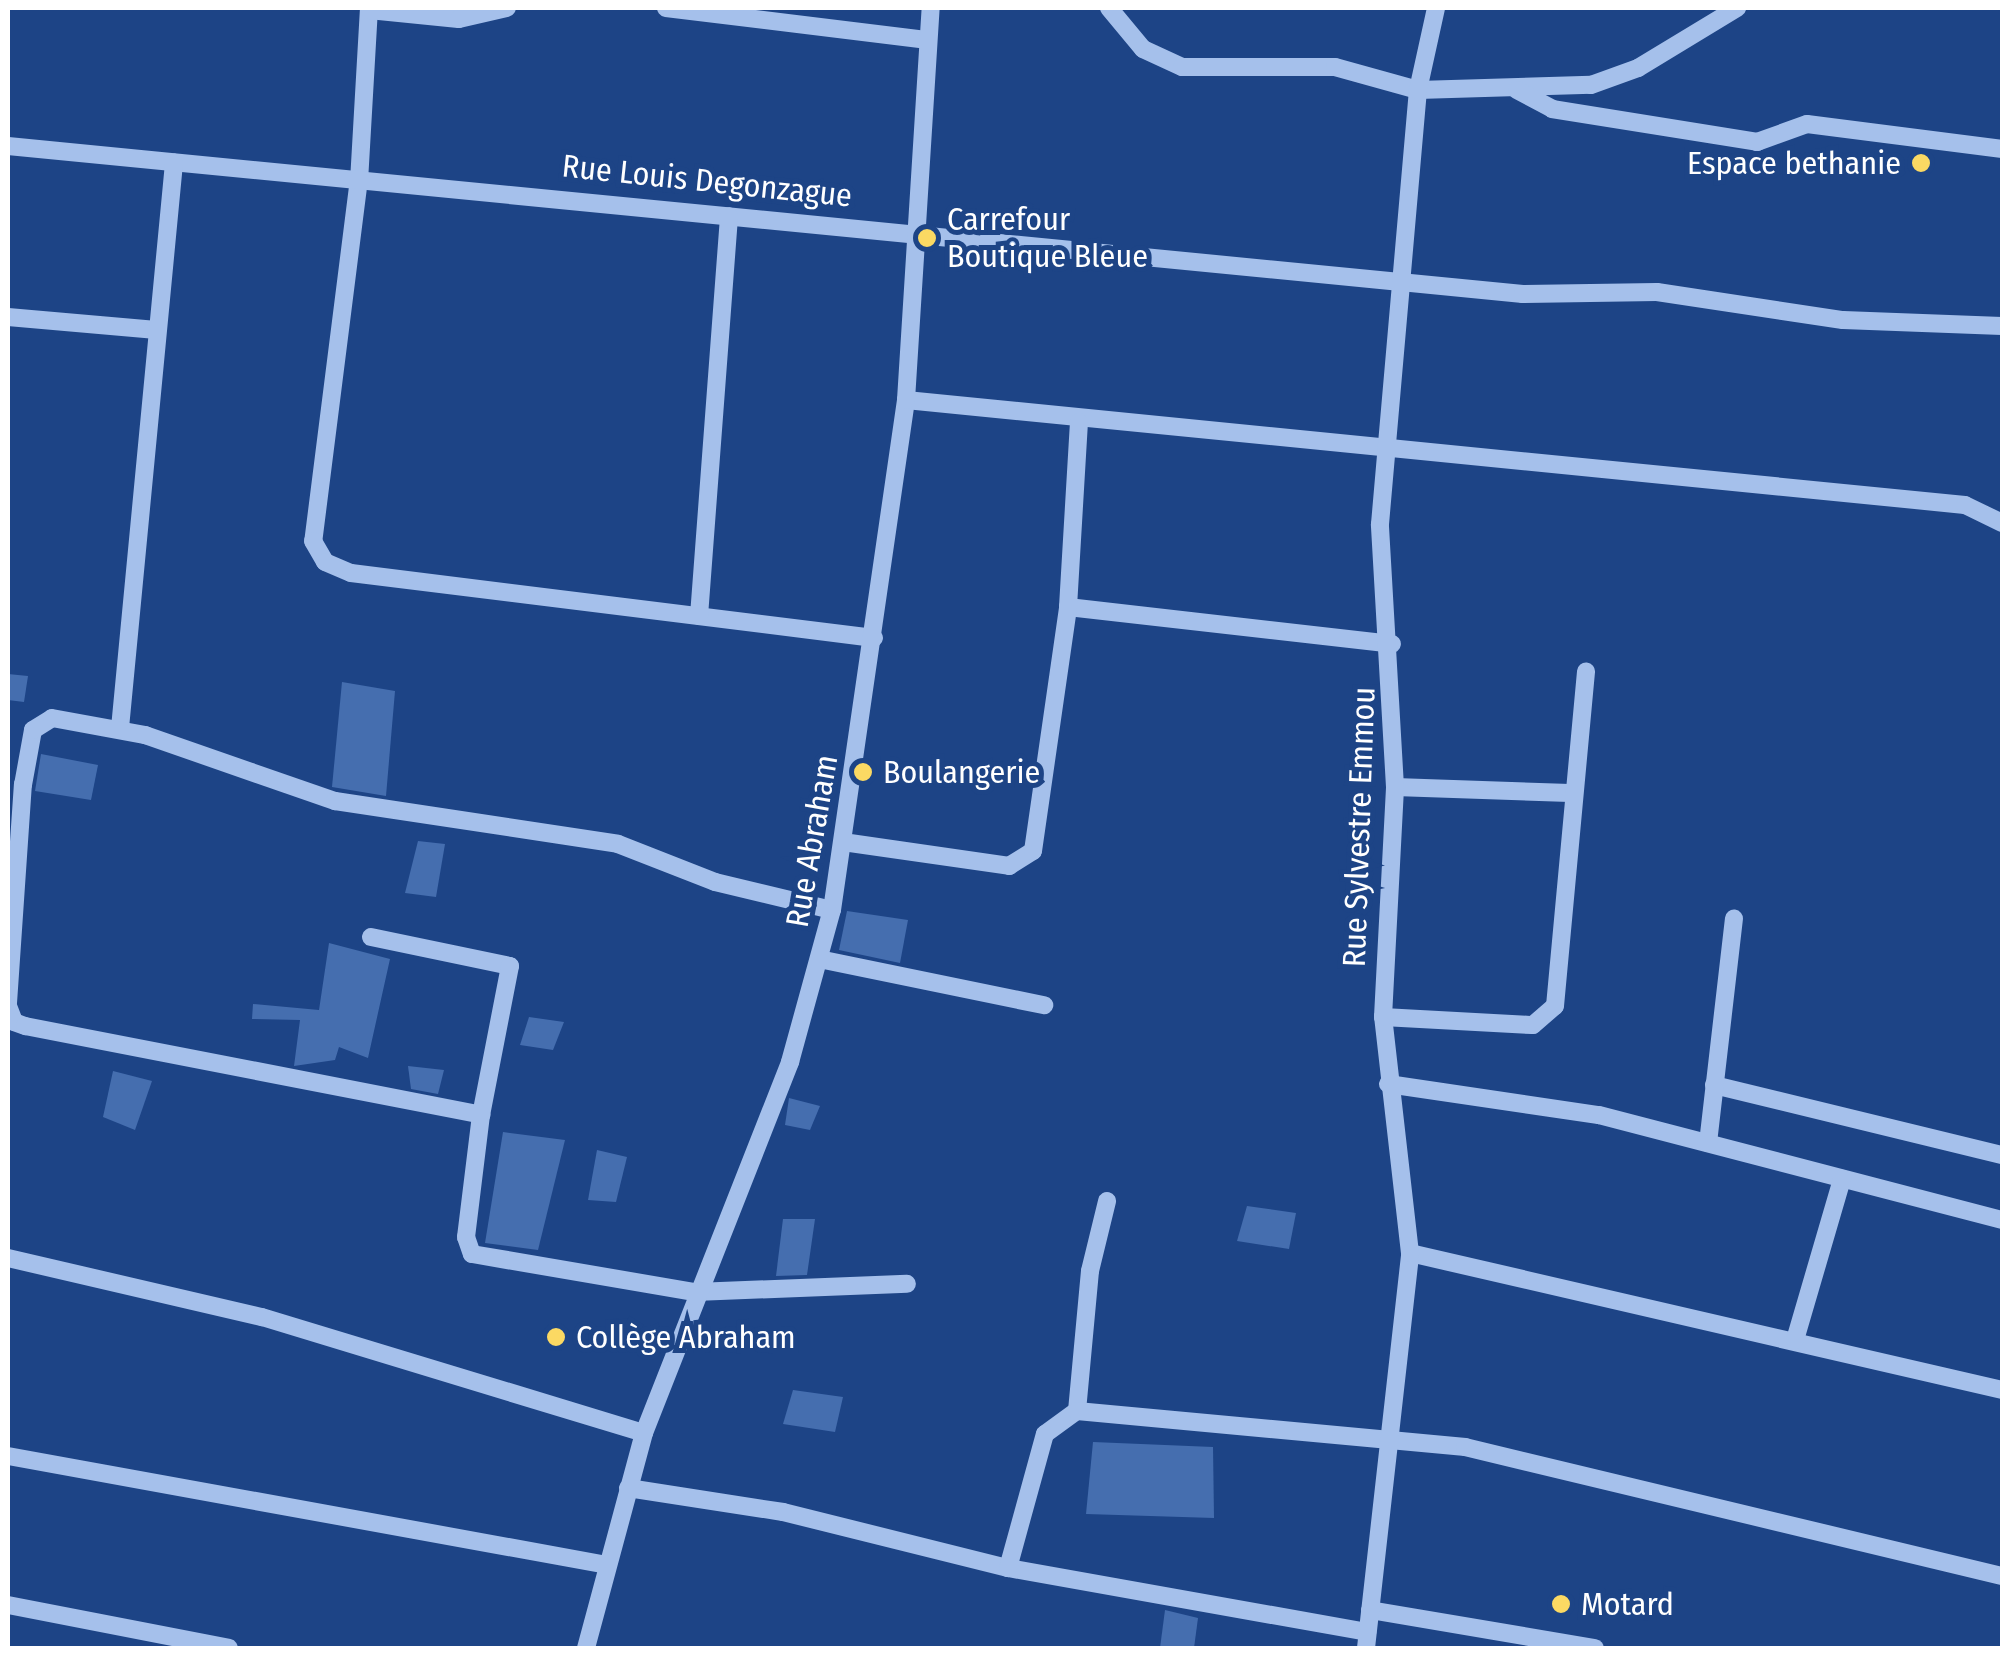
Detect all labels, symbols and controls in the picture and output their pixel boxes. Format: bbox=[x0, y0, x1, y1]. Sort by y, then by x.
place label: Espace bethanie bbox=[1687, 144, 1901, 182]
street label: Rue Louis Degonzague bbox=[560, 147, 854, 215]
marker: Espace bethanie bbox=[1910, 152, 1932, 174]
place label: Carrefour Boutique Bleue bbox=[947, 201, 1148, 276]
marker: Carrefour Boutique Bleue bbox=[916, 227, 938, 249]
street label: Rue Sylvestre Emmou bbox=[1335, 686, 1383, 968]
street label: Rue Abraham bbox=[778, 752, 846, 930]
place label: Boulangerie bbox=[883, 753, 1040, 791]
marker: Boulangerie bbox=[852, 761, 874, 783]
place label: Collège Abraham bbox=[576, 1318, 796, 1356]
marker: Collège Abraham bbox=[545, 1326, 567, 1348]
place label: Motard bbox=[1581, 1585, 1674, 1623]
marker: Motard bbox=[1550, 1593, 1572, 1615]

